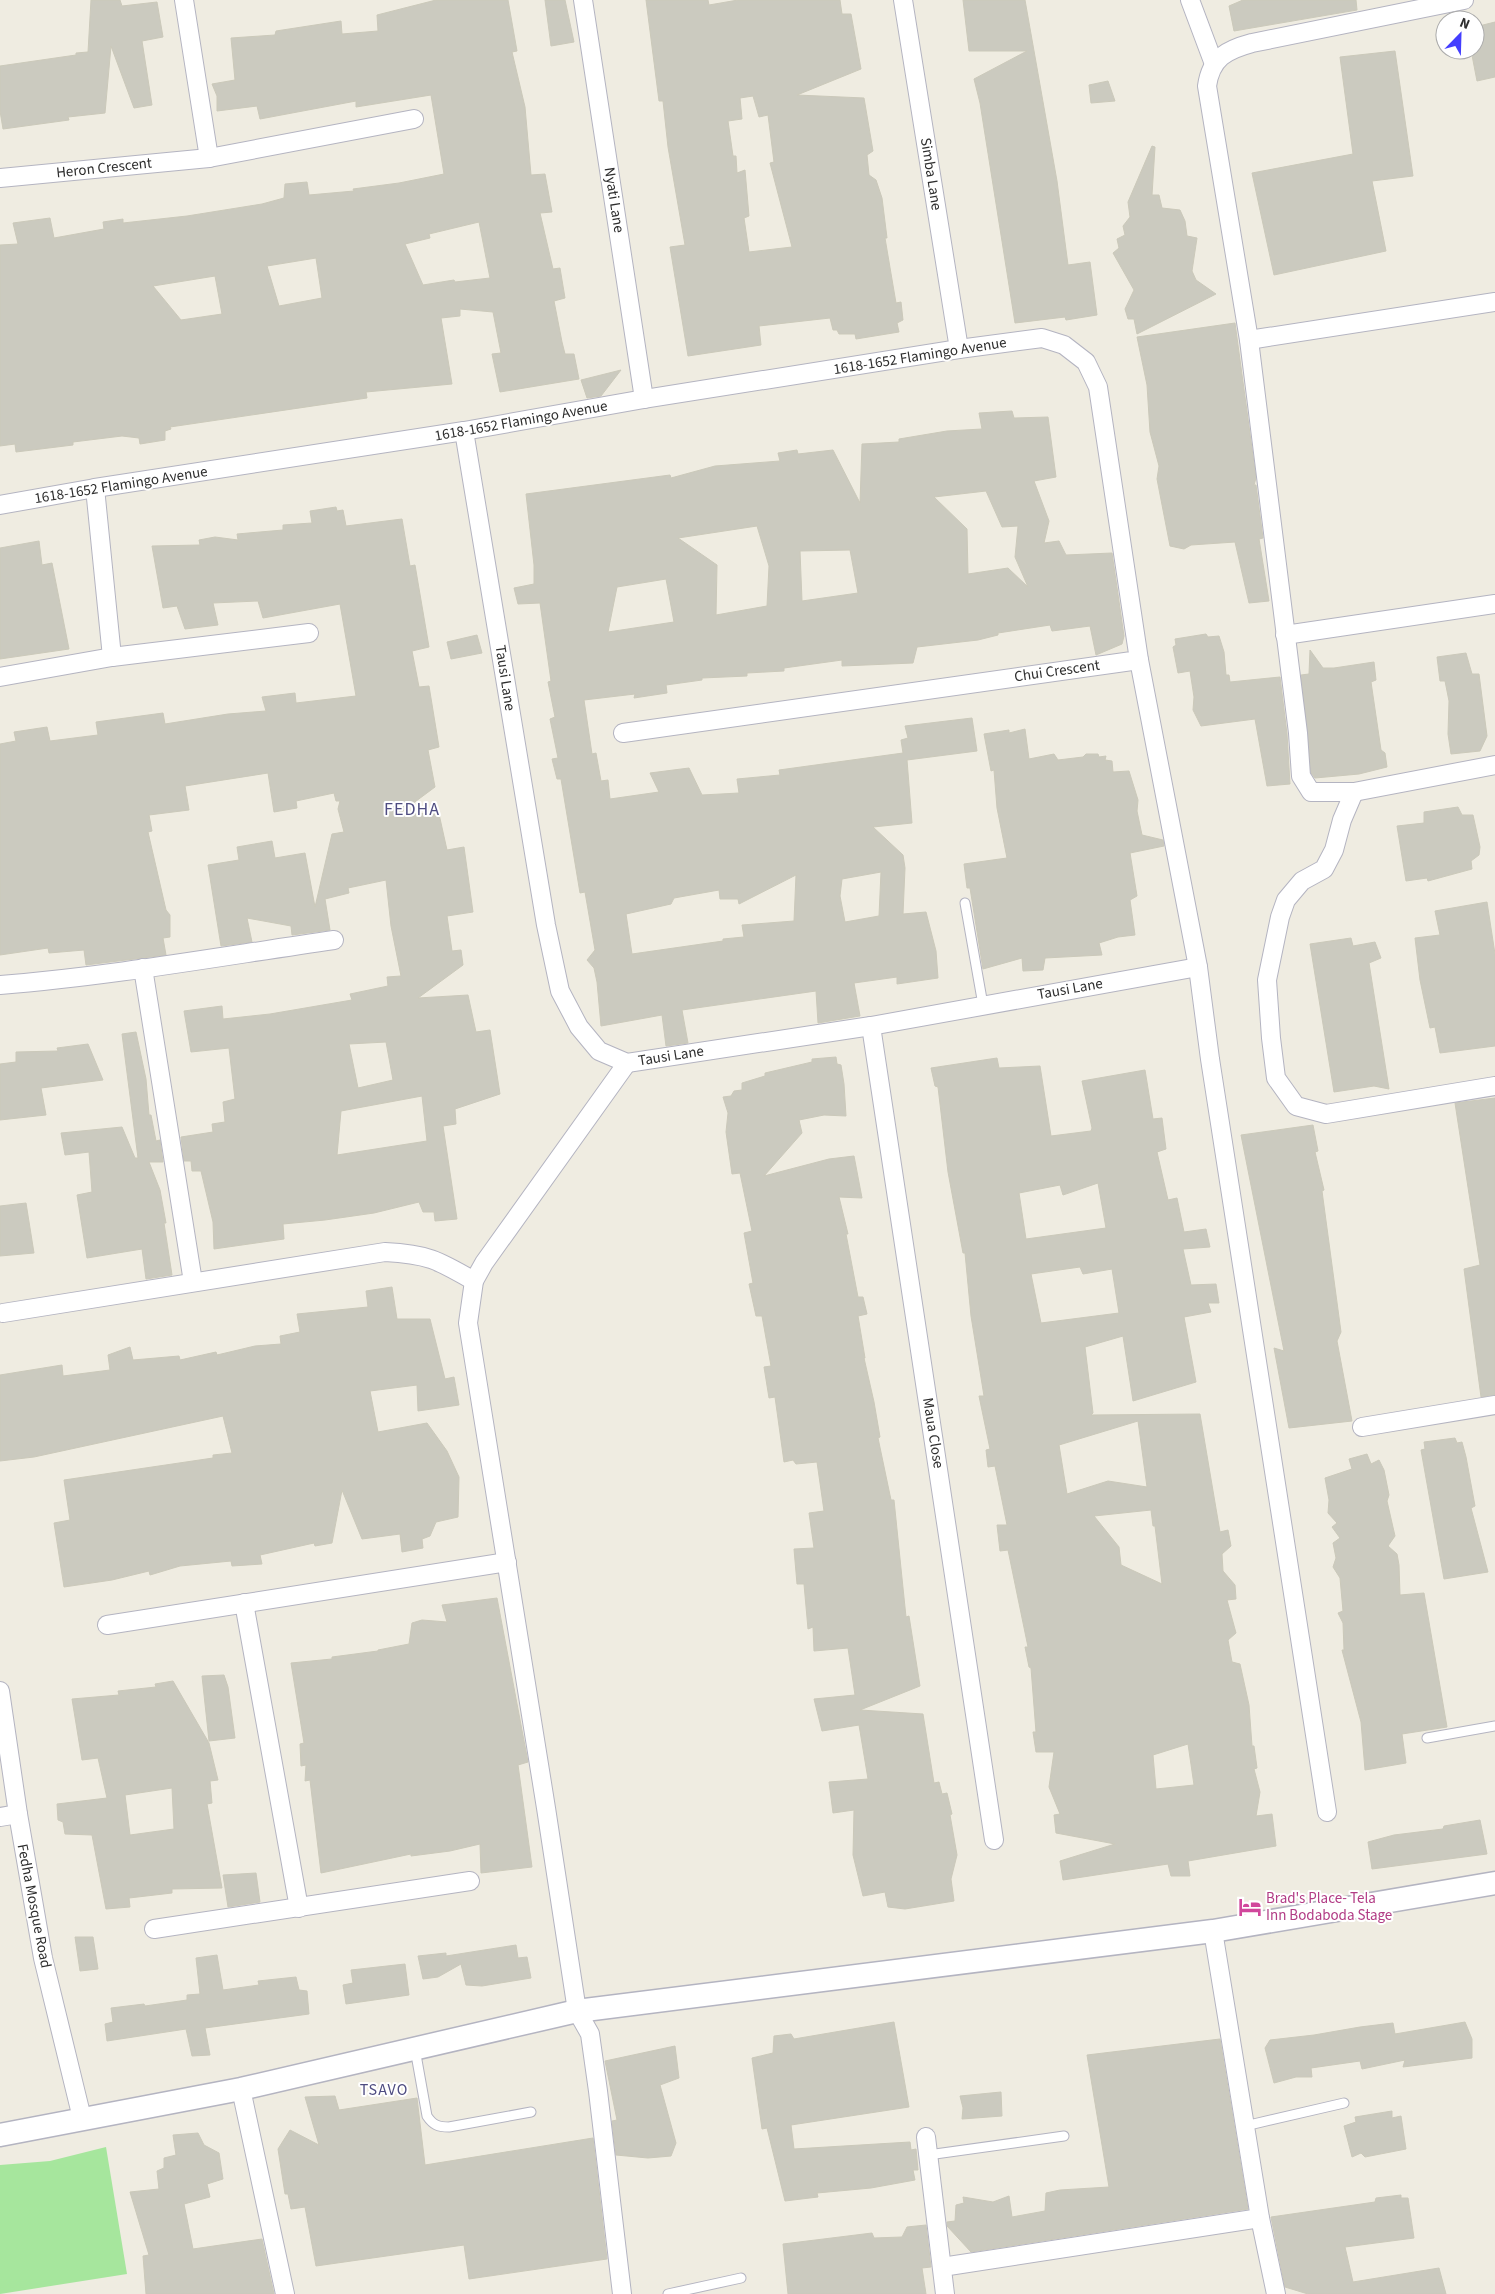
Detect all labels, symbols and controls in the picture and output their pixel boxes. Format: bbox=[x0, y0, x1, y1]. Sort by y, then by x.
north arrow bbox=[1435, 10, 1485, 60]
text: N bbox=[1456, 13, 1473, 35]
street label: Simba Lane bbox=[915, 136, 947, 212]
street label: Heron Crescent bbox=[55, 153, 153, 183]
street label: Nyati Lane bbox=[598, 166, 630, 234]
street label: 1618-1652 Flamingo Avenue bbox=[832, 332, 1008, 380]
street label: 1618-1652 Flamingo Avenue bbox=[433, 395, 609, 447]
street label: 1618-1652 Flamingo Avenue bbox=[33, 461, 209, 509]
street label: Tausi Lane bbox=[489, 644, 521, 712]
street label: Chui Crescent bbox=[1013, 655, 1101, 687]
district label: FEDHA bbox=[384, 797, 440, 822]
street label: Tausi Lane bbox=[1036, 973, 1104, 1005]
street label: Tausi Lane bbox=[637, 1040, 705, 1072]
street label: Maua Close bbox=[917, 1396, 949, 1470]
street label: Fedha Mosque Road bbox=[12, 1842, 56, 1970]
place label: Brad's Place- Tela Inn Bodaboda Stage bbox=[1266, 1888, 1392, 1926]
hotel icon: Brad's Place- Tela Inn Bodaboda Stage bbox=[1237, 1894, 1263, 1920]
district label: TSAVO bbox=[360, 2079, 408, 2101]

